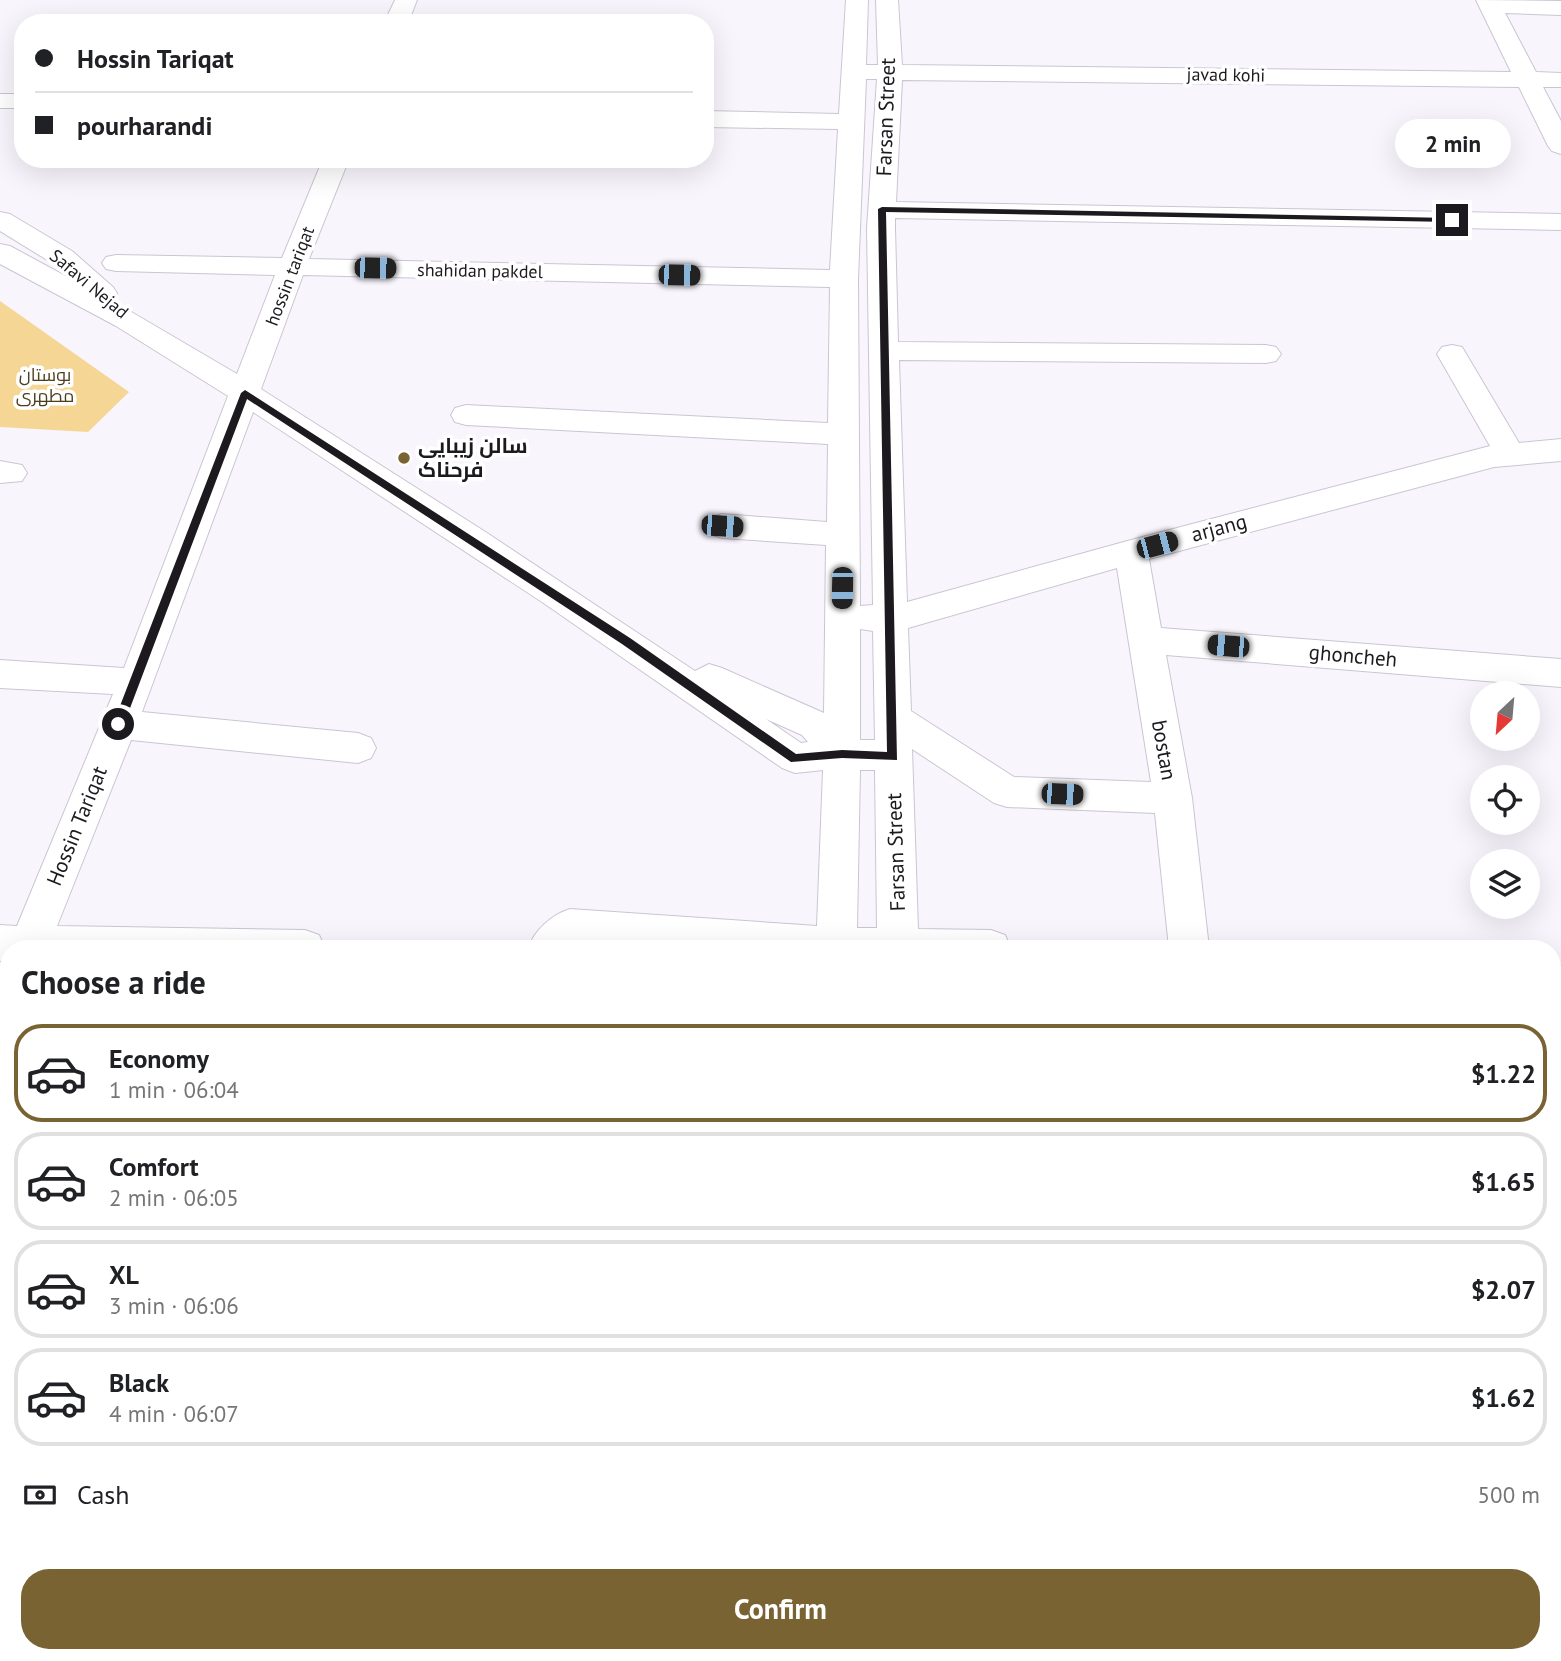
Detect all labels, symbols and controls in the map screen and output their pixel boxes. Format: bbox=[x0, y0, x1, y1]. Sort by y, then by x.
text: Hossin Tariqat bbox=[77, 42, 234, 75]
street label: Farsan Street bbox=[870, 57, 901, 177]
street label: javad kohi bbox=[1187, 62, 1265, 87]
text: pourharandi bbox=[77, 109, 212, 142]
callout: 2 min bbox=[1394, 118, 1510, 168]
text: 2 min bbox=[1425, 129, 1481, 158]
route end bbox=[1436, 204, 1468, 236]
street label: hossin tariqat bbox=[260, 223, 319, 329]
street label: Safavi Nejad bbox=[45, 244, 134, 323]
car bbox=[354, 257, 397, 279]
street label: shahidan pakdel bbox=[417, 258, 544, 283]
car bbox=[658, 264, 701, 286]
park label: بوستان مطهری bbox=[16, 363, 74, 407]
place label: سالن زیبایی فرحناک bbox=[418, 432, 528, 483]
marker: سالن زیبایی فرحناک bbox=[396, 450, 412, 466]
street label: arjang bbox=[1188, 507, 1250, 548]
car bbox=[701, 514, 744, 538]
car bbox=[1134, 529, 1181, 561]
car bbox=[832, 567, 853, 609]
car bbox=[1207, 634, 1250, 658]
street label: ghoncheh bbox=[1308, 638, 1398, 673]
north arrow bbox=[1470, 681, 1540, 751]
map controls bbox=[1470, 681, 1540, 919]
route start bbox=[102, 708, 134, 740]
street label: bostan bbox=[1146, 718, 1183, 782]
street label: Hossin Tariqat bbox=[40, 762, 113, 890]
button: locate bbox=[1470, 765, 1540, 835]
car bbox=[1041, 783, 1084, 805]
street label: Farsan Street bbox=[880, 792, 911, 912]
button: layers bbox=[1470, 849, 1540, 919]
text: Choose a ride bbox=[21, 961, 206, 1003]
icon: car bbox=[25, 1042, 88, 1105]
text: Economy bbox=[109, 1042, 209, 1075]
text: $1.22 bbox=[1471, 1057, 1536, 1090]
text: 1 min · 06:04 bbox=[109, 1075, 239, 1104]
icon: car bbox=[25, 1150, 88, 1213]
text: Comfort bbox=[109, 1150, 199, 1183]
text: $1.65 bbox=[1471, 1165, 1536, 1198]
text: 2 min · 06:05 bbox=[109, 1183, 239, 1212]
icon: car bbox=[25, 1258, 88, 1321]
text: XL bbox=[109, 1258, 139, 1291]
text: $2.07 bbox=[1471, 1273, 1536, 1306]
text: 3 min · 06:06 bbox=[109, 1291, 239, 1320]
icon: car bbox=[25, 1366, 88, 1429]
text: Black bbox=[109, 1366, 169, 1399]
text: $1.62 bbox=[1471, 1381, 1536, 1414]
text: 4 min · 06:07 bbox=[109, 1399, 239, 1428]
icon: cash bbox=[21, 1476, 59, 1514]
text: Cash bbox=[77, 1478, 129, 1511]
text: 500 m bbox=[1478, 1480, 1540, 1509]
button: Confirm bbox=[21, 1569, 1540, 1649]

